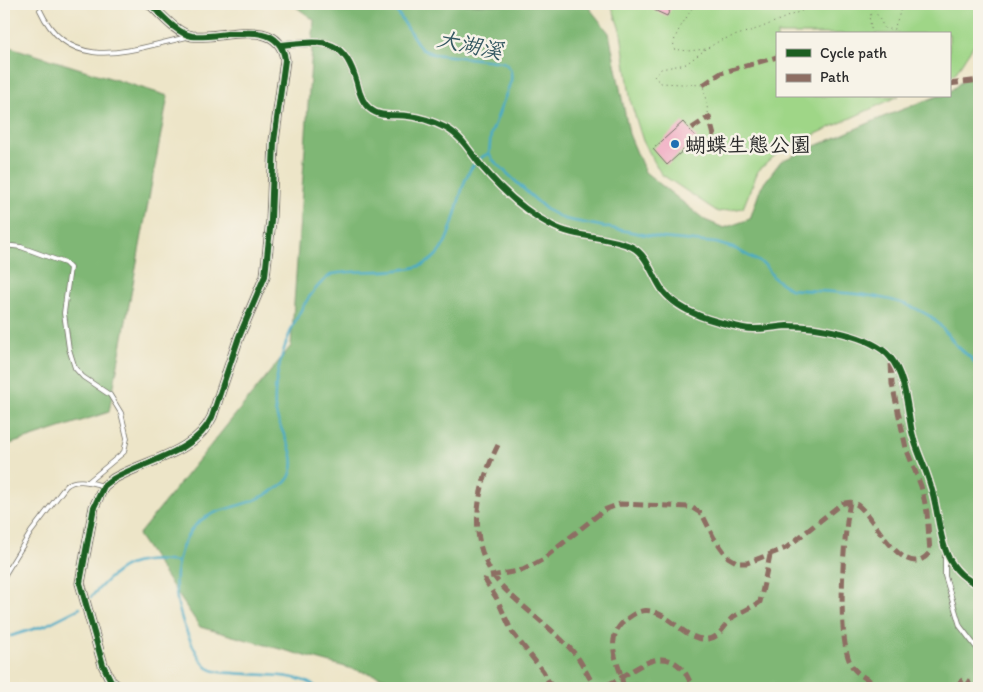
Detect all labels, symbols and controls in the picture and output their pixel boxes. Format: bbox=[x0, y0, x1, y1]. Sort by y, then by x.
water label: 大湖溪 bbox=[435, 25, 506, 65]
legend bbox=[776, 32, 950, 98]
text: Cycle path bbox=[820, 44, 887, 62]
text: Path bbox=[820, 68, 849, 86]
place label: 蝴蝶生態公園 bbox=[685, 132, 811, 157]
marker: 蝴蝶生態公園 bbox=[669, 138, 681, 150]

